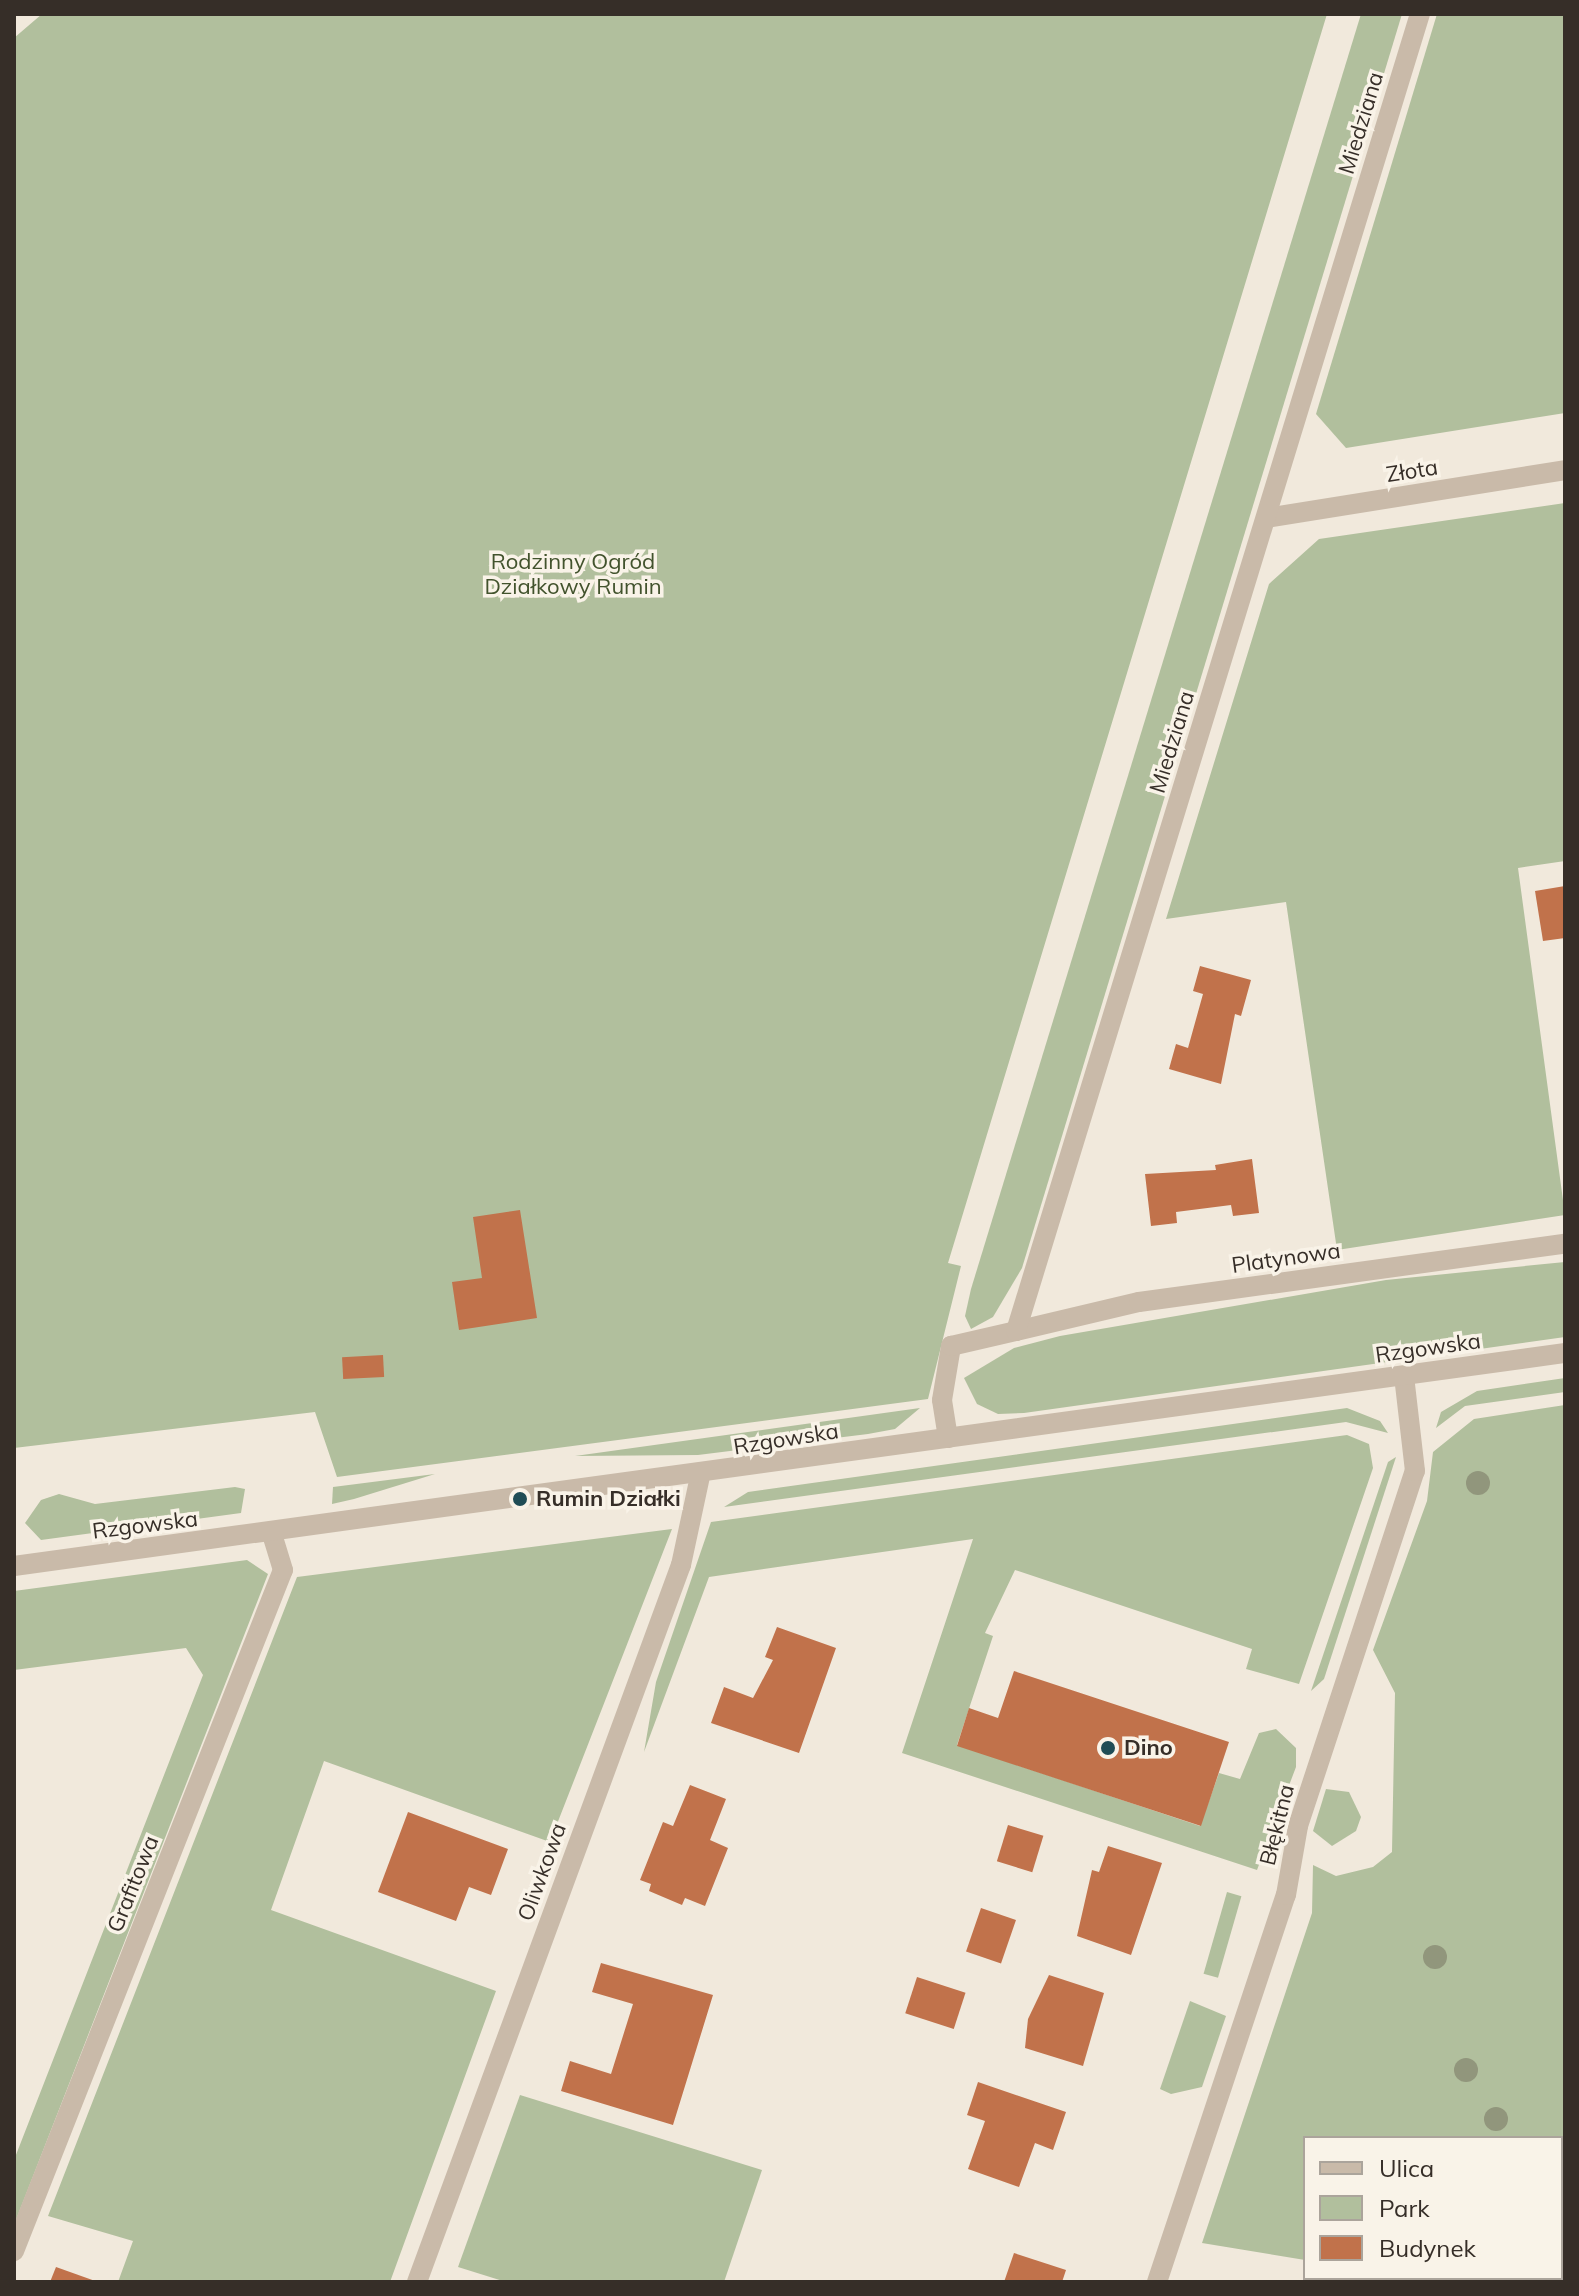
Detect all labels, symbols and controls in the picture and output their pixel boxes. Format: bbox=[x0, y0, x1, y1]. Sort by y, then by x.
street label: Miedziana bbox=[1333, 69, 1389, 177]
street label: Złota bbox=[1384, 454, 1440, 488]
park label: Rodzinny Ogród Działkowy Rumin bbox=[484, 548, 662, 600]
street label: Miedziana bbox=[1144, 688, 1200, 796]
street label: Platynowa bbox=[1230, 1237, 1342, 1279]
street label: Rzgowska bbox=[1374, 1328, 1482, 1368]
street label: Rzgowska bbox=[731, 1418, 841, 1460]
place label: Rumin Działki bbox=[536, 1486, 681, 1512]
marker: Rumin Działki bbox=[511, 1490, 529, 1508]
street label: Rzgowska bbox=[91, 1505, 199, 1545]
place label: Dino bbox=[1124, 1735, 1173, 1761]
marker: Dino bbox=[1099, 1739, 1117, 1757]
street label: Błękitna bbox=[1254, 1782, 1300, 1868]
street label: Oliwkowa bbox=[512, 1820, 572, 1924]
street label: Grafitowa bbox=[102, 1832, 164, 1936]
legend bbox=[1303, 2136, 1563, 2280]
text: Ulica bbox=[1379, 2153, 1434, 2183]
text: Park bbox=[1379, 2193, 1430, 2223]
text: Budynek bbox=[1379, 2233, 1476, 2263]

